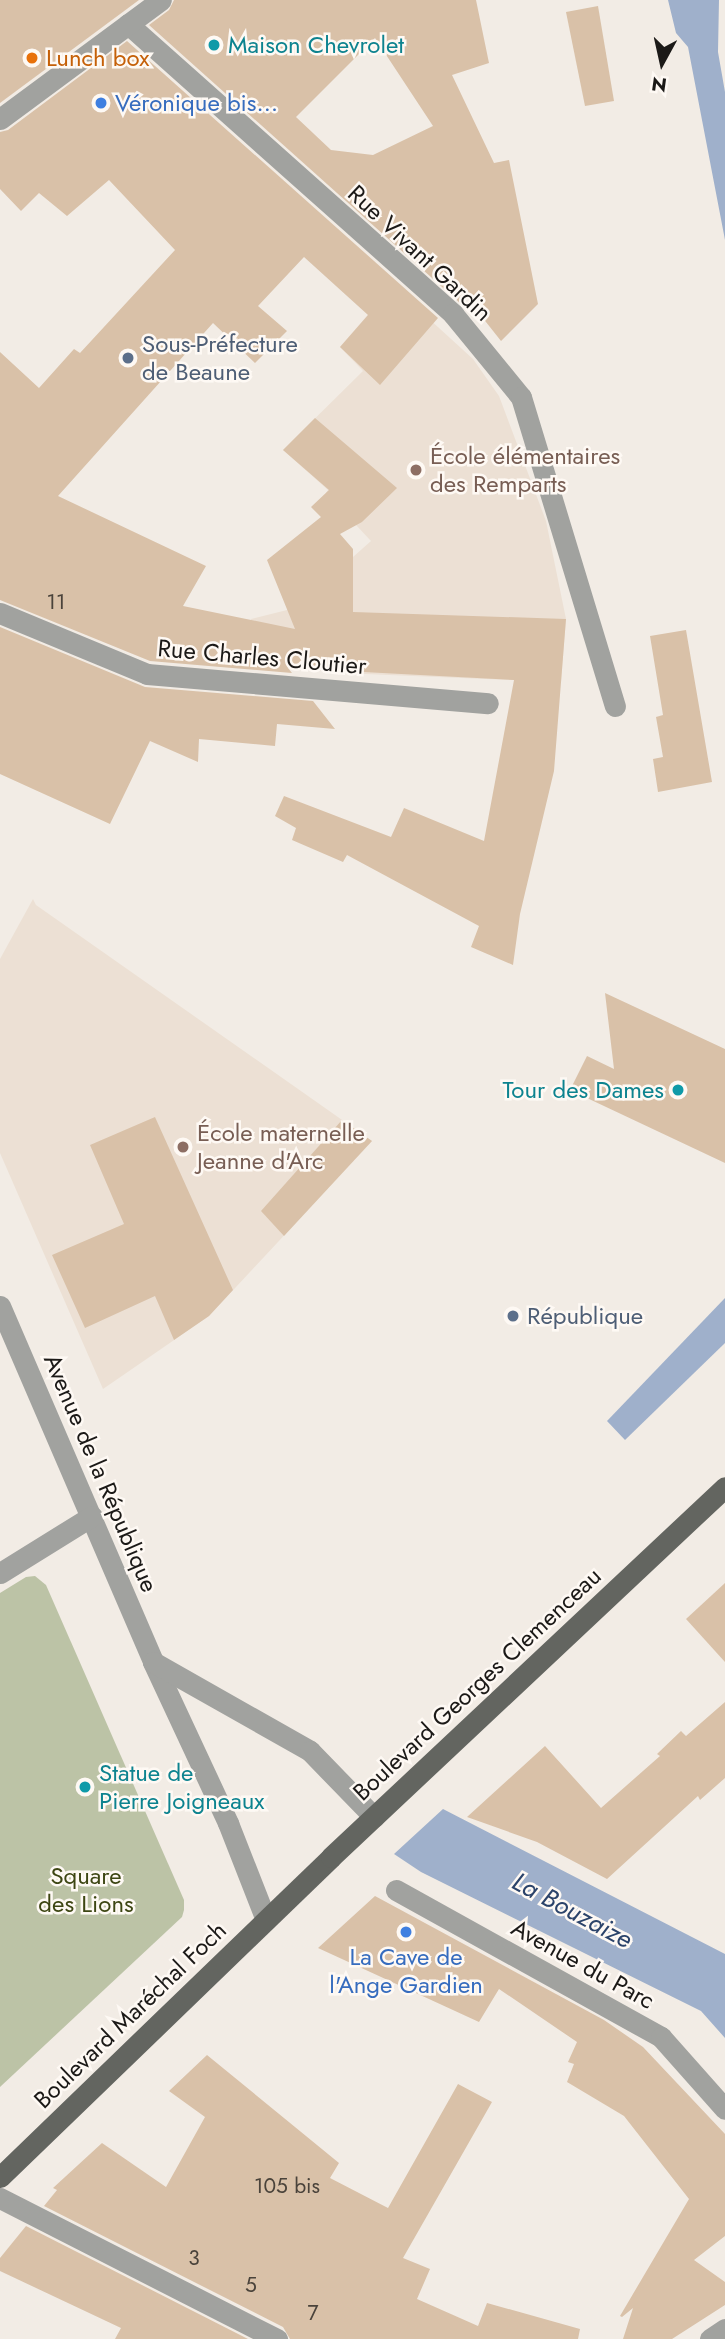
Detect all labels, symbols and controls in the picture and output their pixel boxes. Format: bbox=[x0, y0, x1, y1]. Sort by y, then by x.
north arrow bbox=[627, 28, 697, 98]
place label: Maison Chevrolet bbox=[228, 31, 404, 59]
marker: Maison Chevrolet bbox=[206, 37, 222, 53]
place label: Lunch box bbox=[46, 44, 149, 72]
marker: Lunch box bbox=[24, 50, 40, 66]
text: N bbox=[650, 70, 668, 99]
place label: Véronique bis… bbox=[115, 89, 278, 117]
marker: Véronique bis… bbox=[93, 95, 109, 111]
street label: Rue Vivant Gardin bbox=[342, 179, 498, 327]
place label: Sous-Préfecture de Beaune bbox=[142, 330, 298, 386]
marker: Sous-Préfecture de Beaune bbox=[120, 350, 136, 366]
place label: École élémentaires des Remparts bbox=[430, 442, 620, 498]
marker: École élémentaires des Remparts bbox=[408, 462, 424, 478]
house number: 11 bbox=[47, 589, 65, 615]
street label: Rue Charles Cloutier bbox=[156, 634, 368, 680]
place label: Tour des Dames bbox=[503, 1076, 664, 1104]
marker: Tour des Dames bbox=[670, 1082, 686, 1098]
place label: École maternelle Jeanne d'Arc bbox=[197, 1119, 365, 1175]
marker: École maternelle Jeanne d'Arc bbox=[175, 1139, 191, 1155]
place label: République bbox=[527, 1302, 643, 1330]
marker: République bbox=[505, 1308, 521, 1324]
street label: Avenue de la République bbox=[38, 1350, 164, 1596]
street label: Boulevard Georges Clemenceau bbox=[347, 1561, 607, 1807]
place label: Statue de Pierre Joigneaux bbox=[99, 1759, 264, 1815]
marker: Statue de Pierre Joigneaux bbox=[77, 1779, 93, 1795]
park label: Square des Lions bbox=[38, 1862, 134, 1918]
water label: La Bouzaize bbox=[507, 1866, 637, 1956]
street label: Avenue du Parc bbox=[507, 1913, 659, 2015]
street label: Boulevard Maréchal Foch bbox=[28, 1916, 232, 2114]
marker: La Cave de l'Ange Gardien bbox=[398, 1924, 414, 1940]
place label: La Cave de l'Ange Gardien bbox=[329, 1943, 483, 1999]
house number: 105 bis bbox=[254, 2173, 320, 2199]
house number: 3 bbox=[188, 2245, 200, 2271]
house number: 5 bbox=[245, 2272, 257, 2298]
house number: 7 bbox=[307, 2300, 319, 2326]

